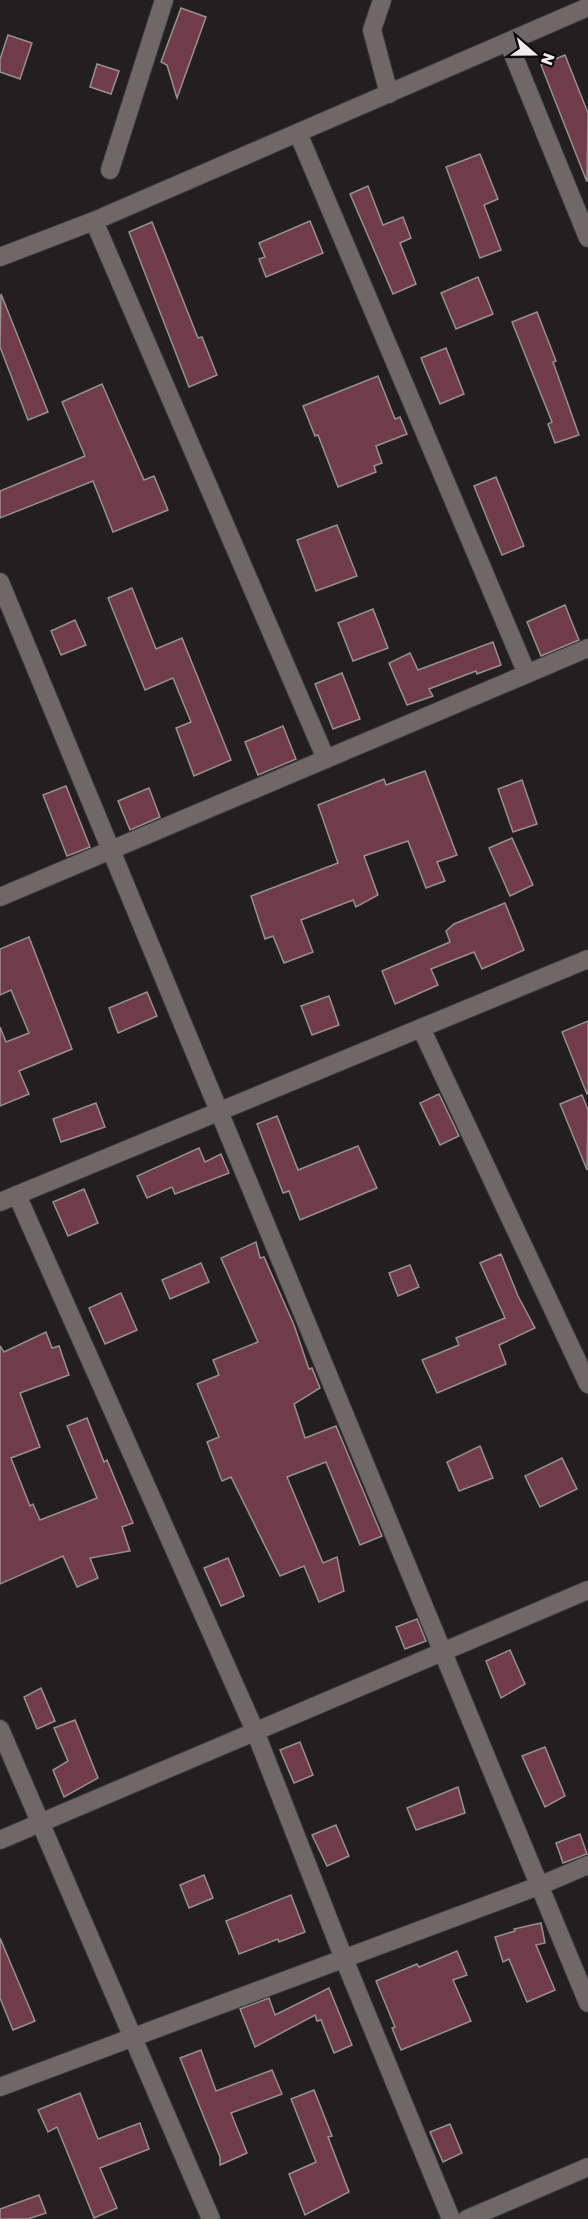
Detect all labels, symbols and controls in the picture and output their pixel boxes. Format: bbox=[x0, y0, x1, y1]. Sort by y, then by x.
north arrow bbox=[504, 24, 564, 84]
text: N bbox=[537, 50, 559, 68]

